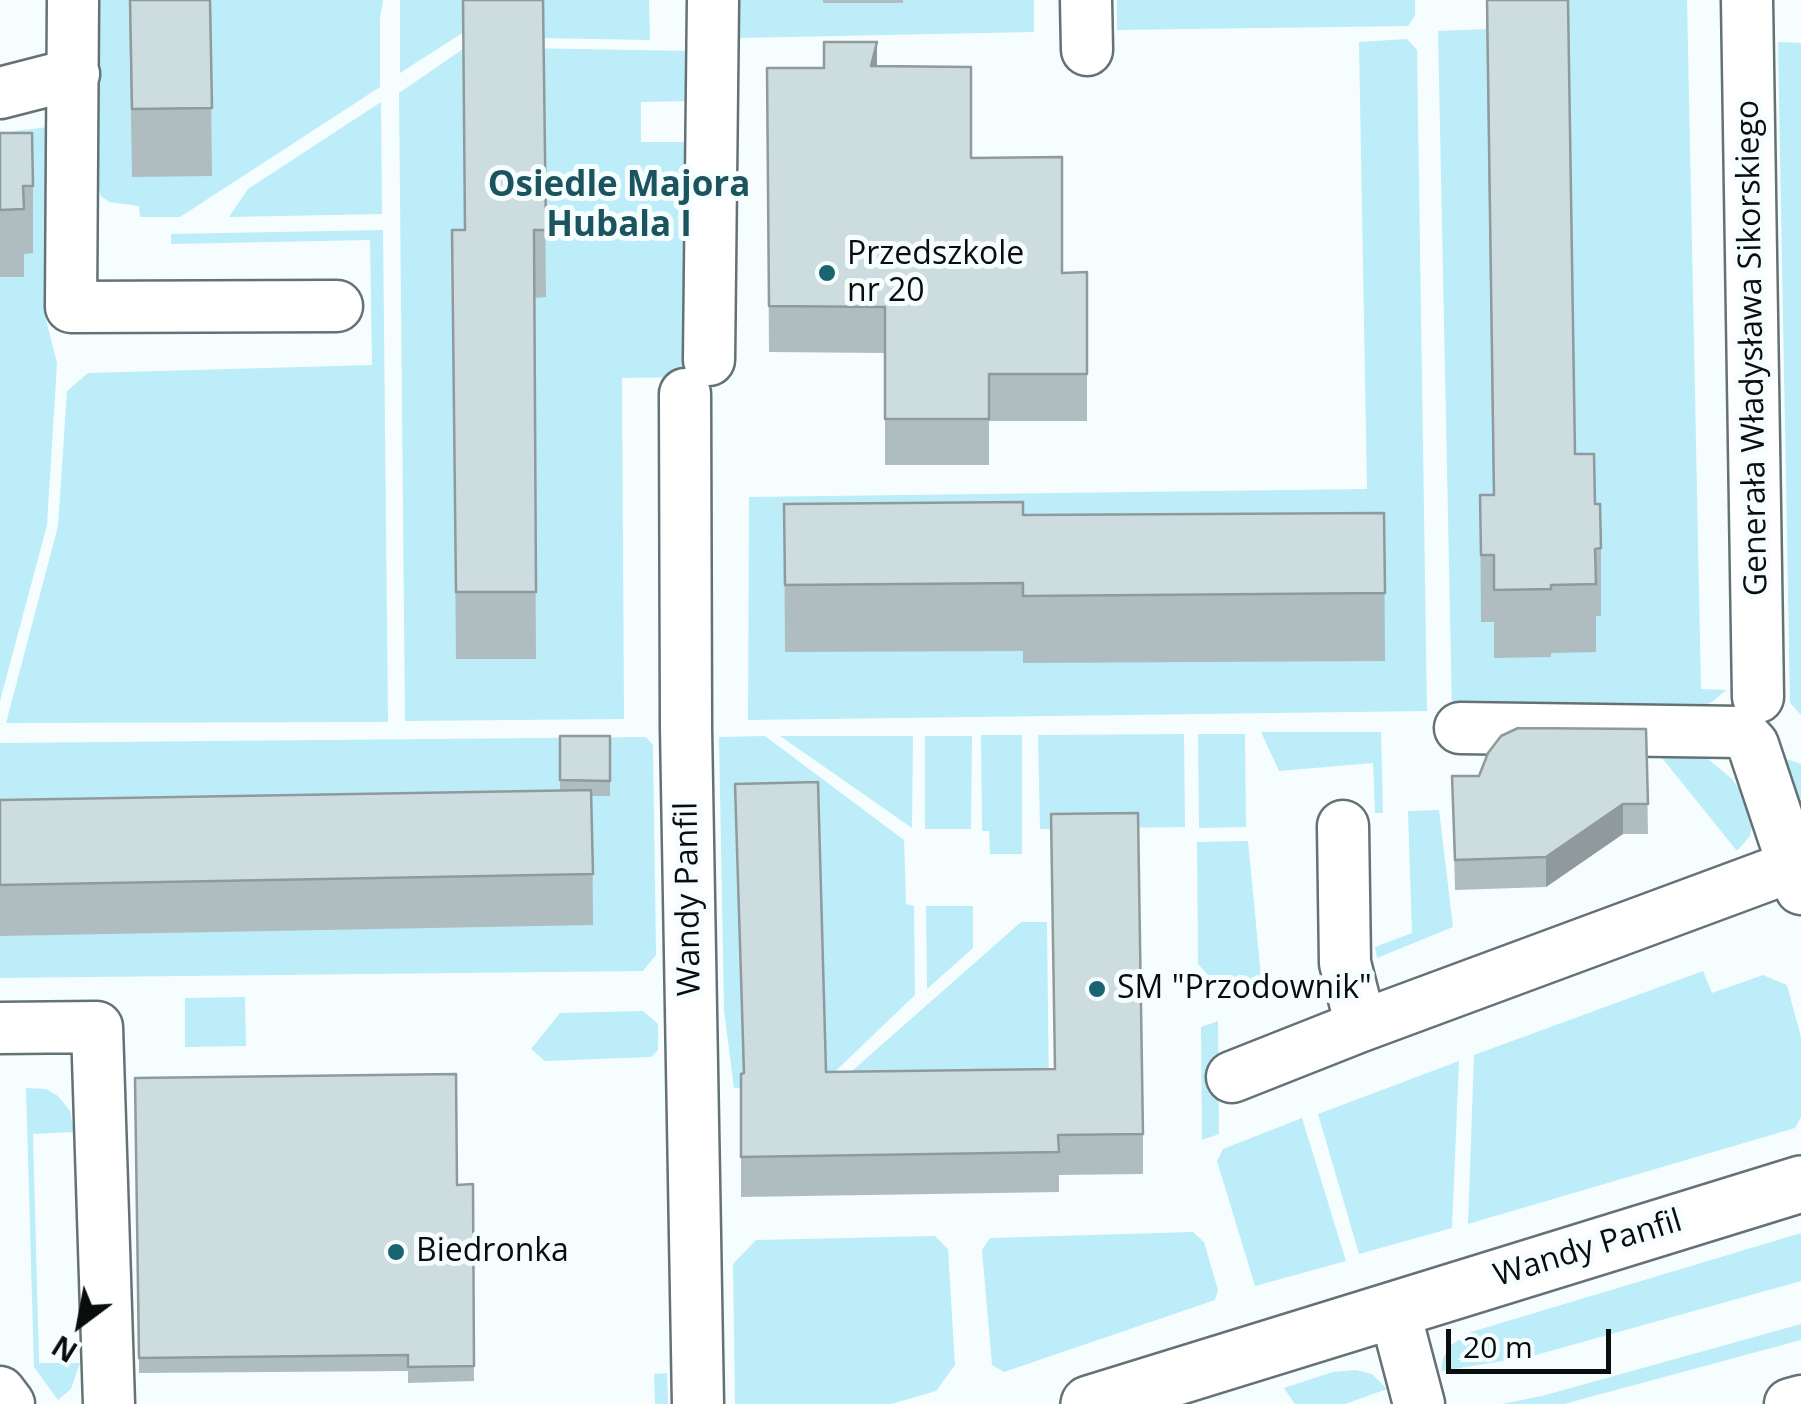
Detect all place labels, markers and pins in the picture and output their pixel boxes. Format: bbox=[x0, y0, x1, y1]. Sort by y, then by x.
place label: Przedszkole nr 20 bbox=[847, 236, 1024, 311]
marker: Przedszkole nr 20 bbox=[816, 262, 838, 284]
place label: SM "Przodownik" bbox=[1117, 970, 1372, 1008]
marker: SM "Przodownik" bbox=[1086, 978, 1108, 1000]
place label: Biedronka bbox=[416, 1233, 569, 1271]
marker: Biedronka bbox=[385, 1241, 407, 1263]

